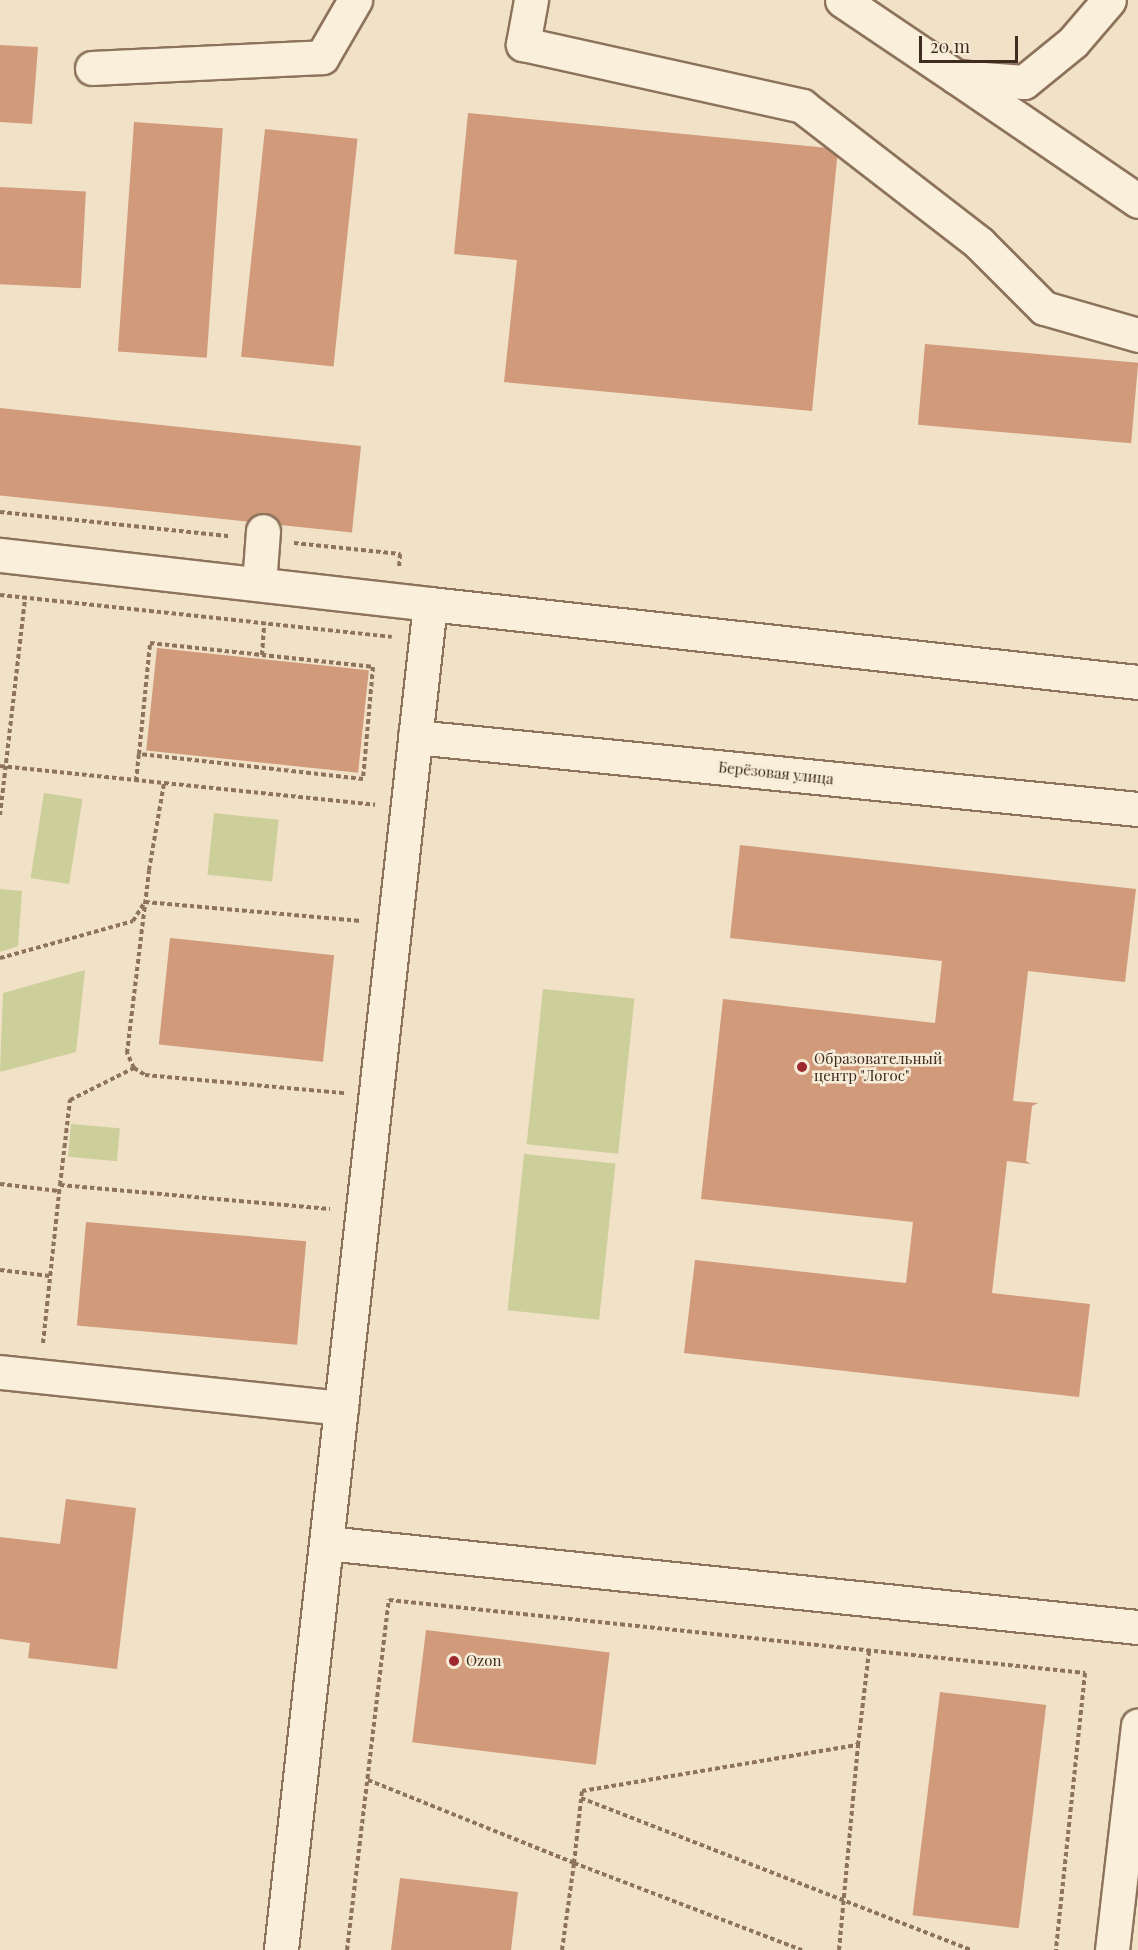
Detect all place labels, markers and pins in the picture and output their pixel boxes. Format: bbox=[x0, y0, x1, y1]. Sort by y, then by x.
place label: Образовательный центр "Логос" bbox=[814, 1049, 942, 1084]
marker: Образовательный центр "Логос" bbox=[795, 1060, 809, 1074]
place label: Ozon bbox=[466, 1652, 501, 1670]
marker: Ozon bbox=[447, 1654, 461, 1668]

